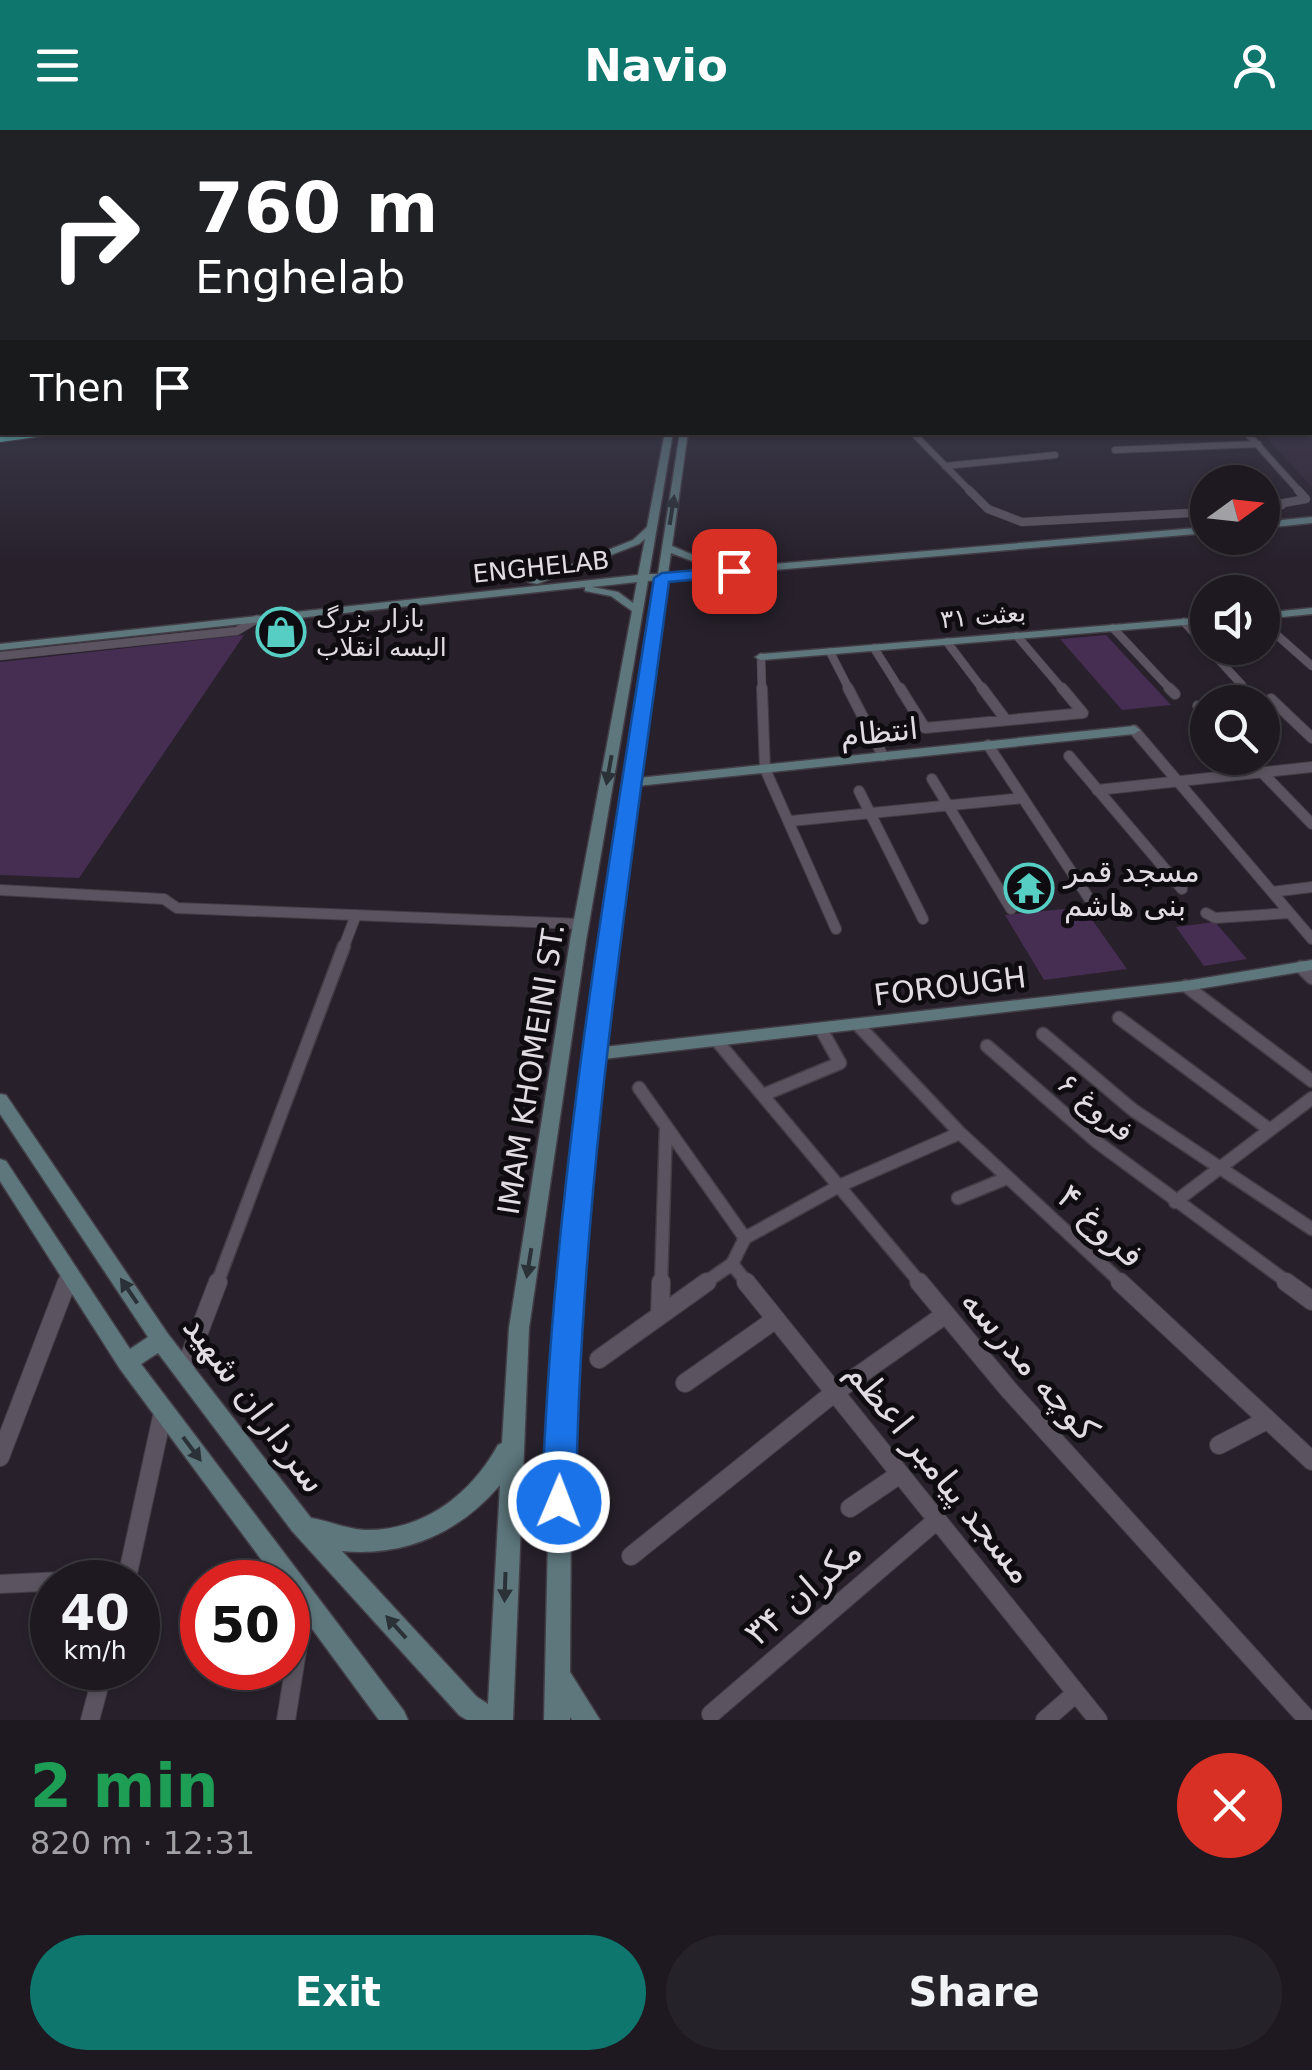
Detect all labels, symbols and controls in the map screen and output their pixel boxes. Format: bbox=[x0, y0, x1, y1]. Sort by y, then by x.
icon: menu bbox=[30, 38, 85, 93]
icon: person bbox=[1227, 38, 1282, 93]
text: Navio bbox=[584, 39, 728, 92]
text: 760 m bbox=[195, 167, 438, 249]
icon: right bbox=[30, 170, 160, 300]
text: Enghelab bbox=[195, 251, 405, 304]
icon: arrive bbox=[145, 360, 200, 415]
text: Then bbox=[30, 366, 125, 410]
north arrow bbox=[1190, 465, 1280, 555]
map controls bbox=[1190, 465, 1280, 775]
one-way arrow bbox=[665, 494, 681, 525]
pin bbox=[692, 529, 777, 614]
icon: arrive bbox=[707, 544, 762, 599]
street label: ENGHELAB bbox=[471, 545, 611, 589]
button: sound bbox=[1190, 575, 1280, 665]
street label: بعثت ۳۱ bbox=[939, 598, 1027, 634]
place label: بازار بزرگ البسه انقلاب bbox=[316, 604, 447, 662]
shop icon: بازار بزرگ البسه انقلاب bbox=[255, 606, 307, 658]
button: search bbox=[1190, 685, 1280, 775]
street label: انتظام bbox=[838, 711, 920, 753]
one-way arrow bbox=[601, 755, 616, 786]
place label: مسجد قمر بنی هاشم bbox=[1062, 854, 1200, 924]
temple icon: مسجد قمر بنی هاشم bbox=[1003, 862, 1055, 914]
street label: IMAM KHOMEINI ST. bbox=[491, 921, 571, 1217]
street label: FOROUGH bbox=[872, 959, 1028, 1013]
street label: فروغ ۶ bbox=[1050, 1065, 1141, 1150]
street label: فروغ ۴ bbox=[1049, 1176, 1153, 1277]
one-way arrow bbox=[521, 1248, 536, 1280]
one-way arrow bbox=[120, 1278, 138, 1305]
street label: کوچه مدرسه bbox=[952, 1281, 1107, 1450]
street label: سرداران شهید bbox=[174, 1307, 335, 1501]
street label: مسجد پیامبر اعظم bbox=[837, 1352, 1042, 1592]
one-way arrow bbox=[181, 1436, 202, 1462]
position arrow bbox=[507, 1450, 611, 1554]
street label: مکران ۳۴ bbox=[736, 1530, 870, 1654]
speed limit sign: 50 bbox=[180, 1560, 310, 1690]
one-way arrow bbox=[497, 1572, 513, 1604]
text: 40 bbox=[60, 1584, 130, 1642]
one-way arrow bbox=[385, 1615, 408, 1639]
text: km/h bbox=[63, 1636, 127, 1665]
text: 2 min bbox=[30, 1751, 218, 1821]
button: close bbox=[1177, 1753, 1282, 1858]
text: 820 m · 12:31 bbox=[30, 1824, 255, 1862]
button: Exit bbox=[30, 1935, 646, 2050]
button: Share bbox=[666, 1935, 1282, 2050]

